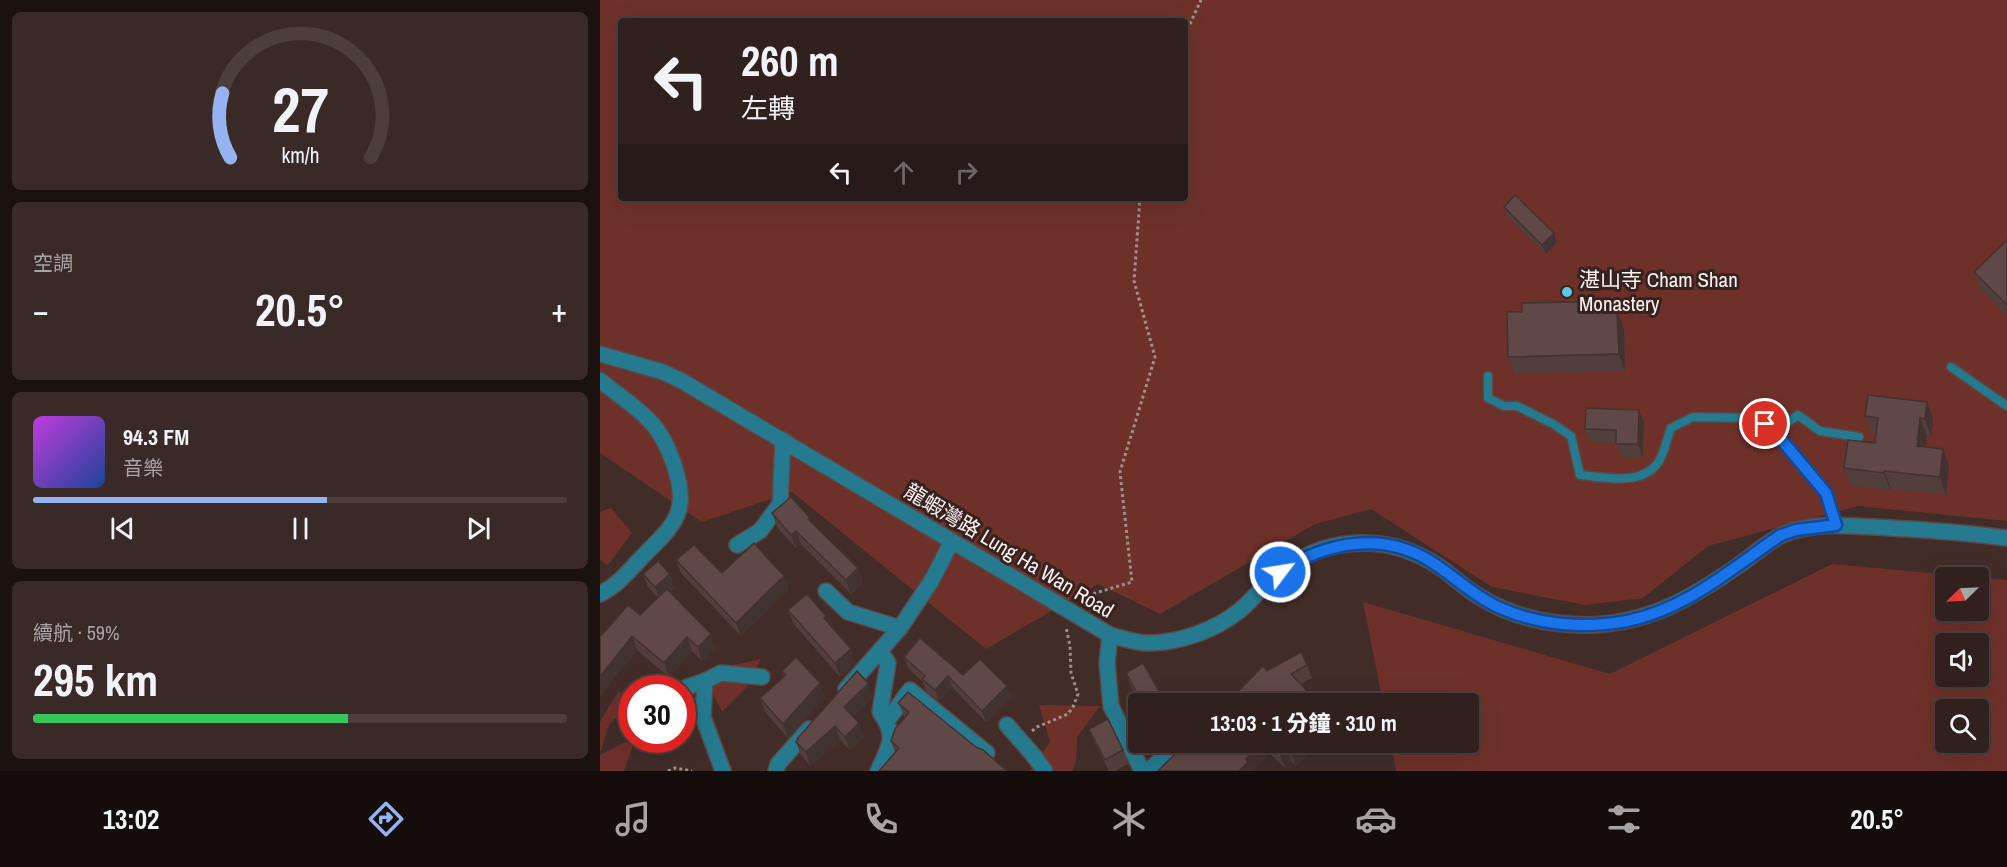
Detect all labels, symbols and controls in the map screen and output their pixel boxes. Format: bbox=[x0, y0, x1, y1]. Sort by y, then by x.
text: 260 m bbox=[741, 33, 839, 89]
icon: left bbox=[642, 42, 720, 120]
text: 27 bbox=[272, 67, 328, 151]
text: 左轉 bbox=[741, 90, 795, 126]
text: km/h bbox=[281, 141, 319, 170]
icon: left bbox=[824, 156, 857, 189]
icon: ahead bbox=[887, 156, 920, 189]
icon: right bbox=[950, 156, 983, 189]
text: 空調 bbox=[33, 249, 73, 276]
place label: 湛山寺 Cham Shan Monastery bbox=[1579, 265, 1738, 318]
text: 20.5° bbox=[255, 279, 345, 340]
marker: 湛山寺 Cham Shan Monastery bbox=[1560, 285, 1574, 299]
text: − bbox=[33, 288, 49, 332]
text: + bbox=[551, 288, 567, 332]
pin bbox=[1739, 398, 1790, 449]
icon: arrive bbox=[1748, 407, 1781, 440]
text: 94.3 FM bbox=[123, 422, 189, 452]
text: 音樂 bbox=[123, 454, 163, 481]
street label: 龍蝦灣路 Lung Ha Wan Road bbox=[899, 476, 1119, 625]
icon: previous bbox=[106, 512, 139, 545]
icon: pause bbox=[284, 512, 317, 545]
icon: next bbox=[462, 512, 495, 545]
position arrow bbox=[1248, 540, 1312, 604]
north arrow bbox=[1935, 567, 1989, 621]
map controls bbox=[1935, 567, 1989, 753]
text: 續航 · 59% bbox=[33, 619, 120, 646]
button: sound bbox=[1935, 633, 1989, 687]
text: 295 km bbox=[33, 649, 158, 710]
speed limit sign: 30 bbox=[618, 675, 696, 753]
button: search bbox=[1935, 699, 1989, 753]
text: 13:03 · 1 分鐘 · 310 m bbox=[1210, 708, 1397, 738]
icon: directions bbox=[365, 798, 407, 840]
icon: music bbox=[612, 798, 654, 840]
icon: phone bbox=[860, 798, 902, 840]
icon: climate bbox=[1108, 798, 1150, 840]
icon: car bbox=[1355, 798, 1397, 840]
icon: filters bbox=[1603, 798, 1645, 840]
text: 13:02 bbox=[103, 801, 159, 837]
text: 20.5° bbox=[1850, 801, 1904, 837]

